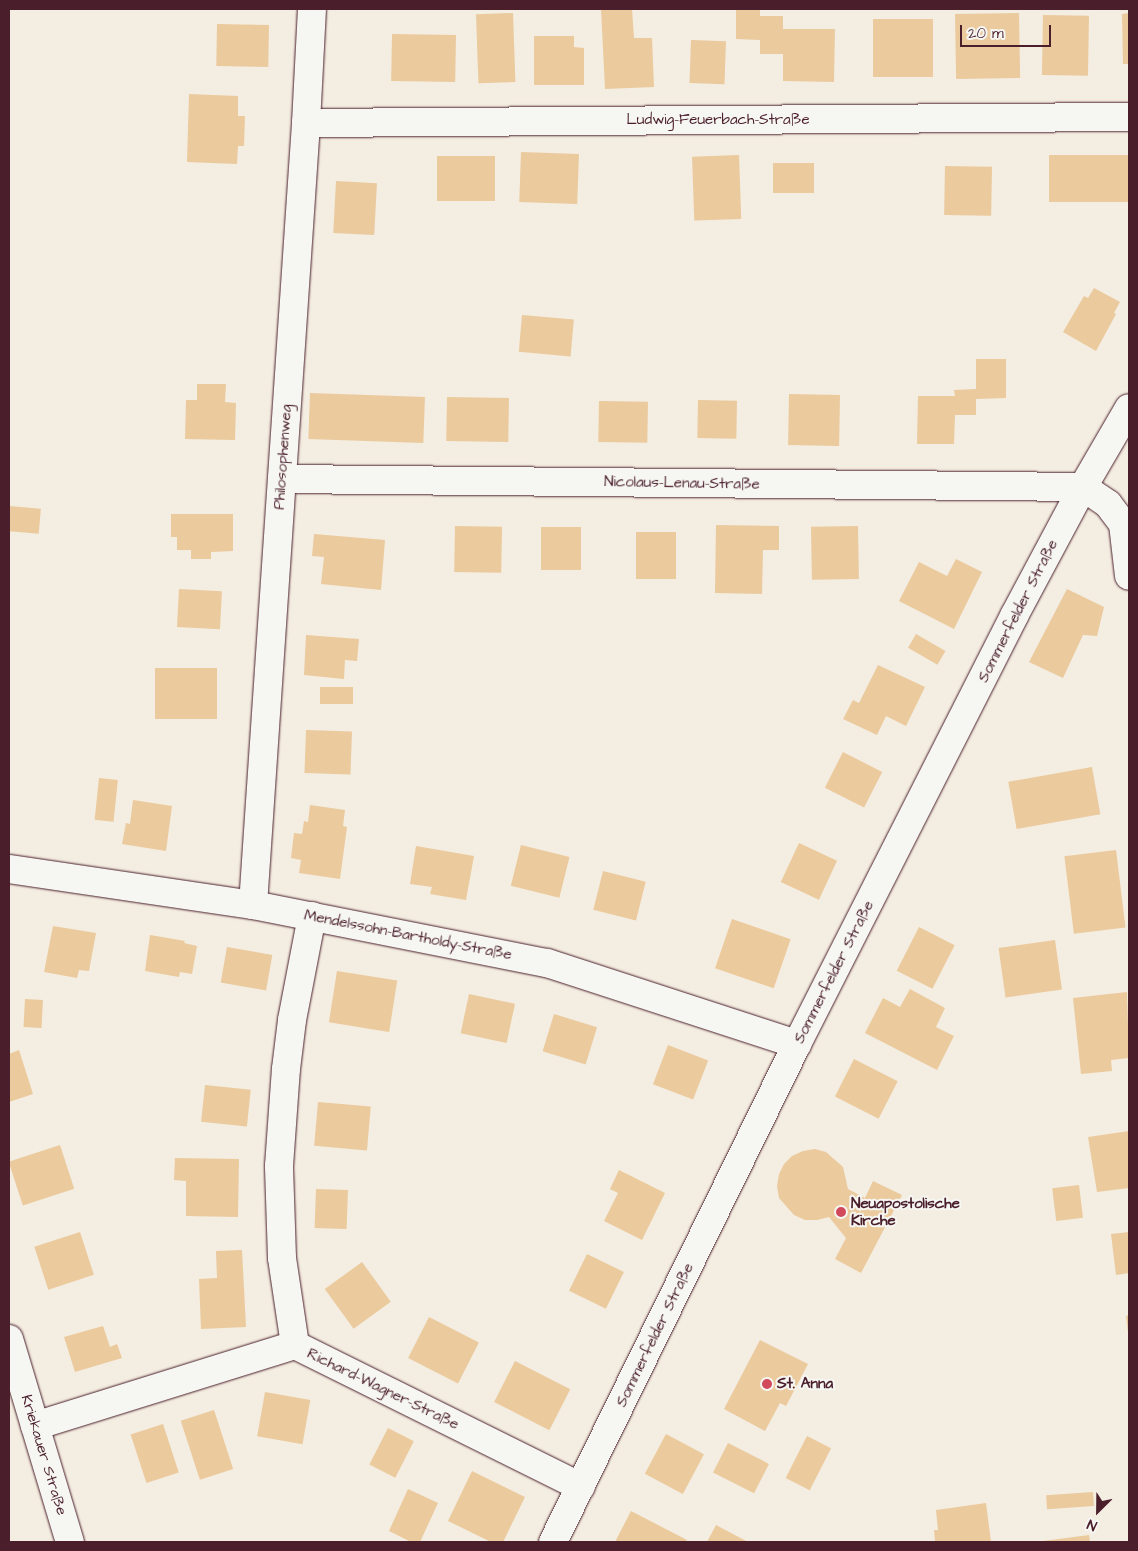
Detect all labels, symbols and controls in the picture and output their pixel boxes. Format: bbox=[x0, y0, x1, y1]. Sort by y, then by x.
scale bar bbox=[963, 15, 1054, 47]
text: 20 m bbox=[968, 23, 1004, 44]
street label: Ludwig-Feuerbach-Straße bbox=[626, 111, 810, 129]
street label: Philosophenweg bbox=[270, 404, 296, 510]
street label: Nicolaus-Lenau-Straße bbox=[604, 473, 760, 493]
street label: Sommerfelder Straße bbox=[974, 537, 1062, 685]
street label: Sommerfelder Straße bbox=[790, 898, 878, 1046]
street label: Mendelssohn-Bartholdy-Straße bbox=[303, 906, 513, 964]
place label: Neuapostolische Kirche bbox=[851, 1194, 960, 1229]
marker: Neuapostolische Kirche bbox=[835, 1206, 847, 1218]
street label: Sommerfelder Straße bbox=[612, 1260, 698, 1410]
street label: Richard-Wagner-Straße bbox=[304, 1344, 462, 1434]
place label: St. Anna bbox=[777, 1375, 833, 1393]
marker: St. Anna bbox=[761, 1378, 773, 1390]
street label: Kriekauer Straße bbox=[17, 1393, 71, 1517]
north arrow bbox=[1073, 1486, 1123, 1536]
text: N bbox=[1084, 1514, 1100, 1536]

